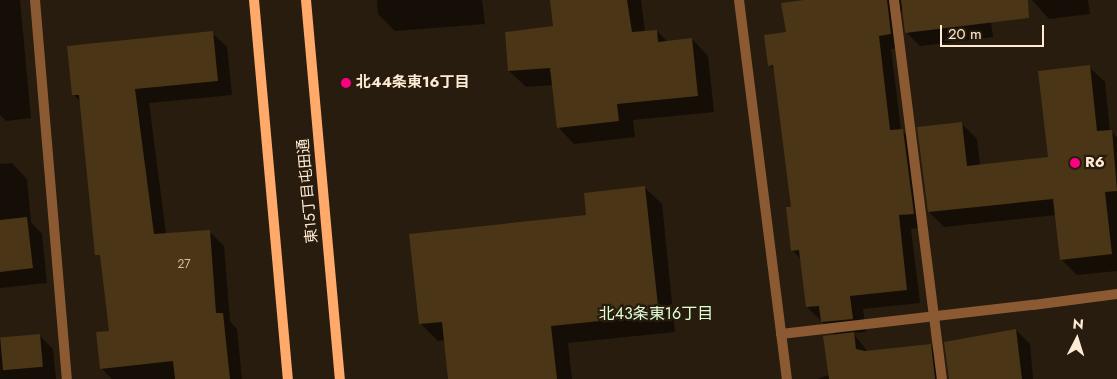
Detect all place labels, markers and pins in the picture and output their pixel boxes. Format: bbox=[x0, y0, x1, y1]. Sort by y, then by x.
place label: 北44条東16丁目 bbox=[356, 74, 470, 92]
marker: 北44条東16丁目 bbox=[340, 77, 352, 89]
place label: R6 bbox=[1085, 154, 1105, 172]
marker: R6 bbox=[1069, 157, 1081, 169]

